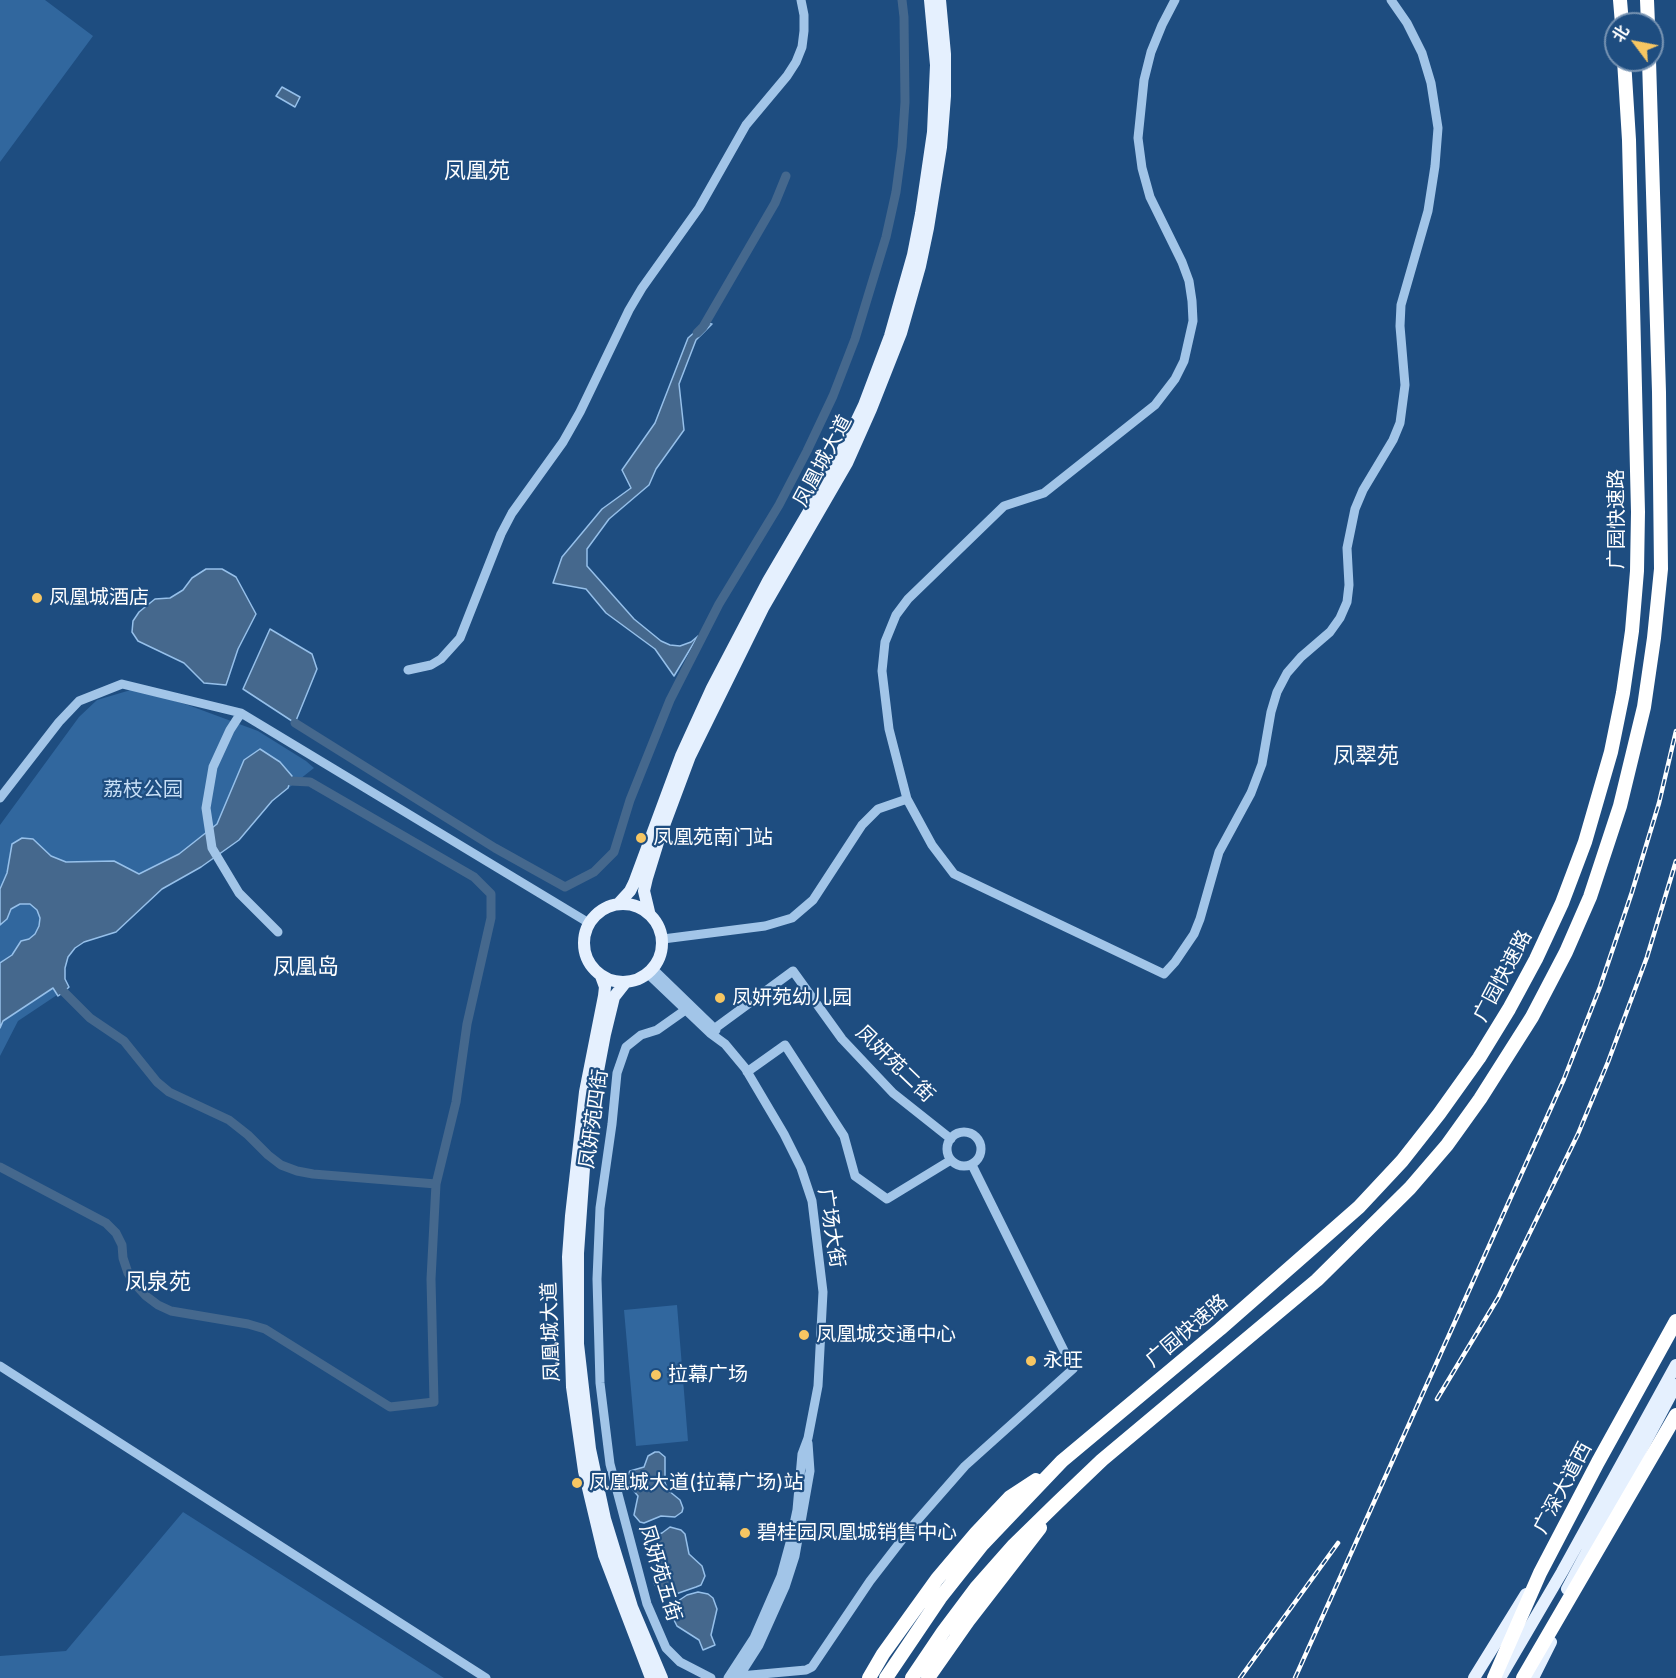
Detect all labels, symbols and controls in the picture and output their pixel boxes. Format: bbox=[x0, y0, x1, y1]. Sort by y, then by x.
north arrow bbox=[1604, 12, 1664, 72]
text: 北 bbox=[1608, 21, 1633, 46]
district label: 凤凰苑 bbox=[444, 158, 510, 184]
street label: 凤凰城大道 bbox=[789, 411, 857, 511]
street label: 广园快速路 bbox=[1605, 469, 1629, 569]
place label: 凤凰城酒店 bbox=[49, 586, 149, 610]
marker: 凤凰城酒店 bbox=[30, 591, 44, 605]
district label: 凤翠苑 bbox=[1333, 743, 1399, 769]
park label: 荔枝公园 bbox=[103, 778, 183, 802]
place label: 凤凰苑南门站 bbox=[653, 826, 773, 850]
marker: 凤凰苑南门站 bbox=[634, 831, 648, 845]
street label: 广园快速路 bbox=[1469, 926, 1537, 1026]
district label: 凤凰岛 bbox=[273, 954, 339, 980]
place label: 凤妍苑幼儿园 bbox=[732, 986, 852, 1010]
marker: 凤妍苑幼儿园 bbox=[713, 991, 727, 1005]
street label: 凤妍苑二街 bbox=[851, 1021, 939, 1107]
street label: 凤妍苑四街 bbox=[575, 1068, 613, 1170]
street label: 广场大街 bbox=[813, 1187, 849, 1269]
district label: 凤泉苑 bbox=[125, 1269, 191, 1295]
street label: 凤凰城大道 bbox=[537, 1282, 565, 1382]
street label: 广园快速路 bbox=[1141, 1290, 1233, 1372]
place label: 凤凰城交通中心 bbox=[816, 1323, 956, 1347]
marker: 凤凰城交通中心 bbox=[797, 1328, 811, 1342]
place label: 永旺 bbox=[1043, 1349, 1083, 1373]
marker: 永旺 bbox=[1024, 1354, 1038, 1368]
place label: 拉幕广场 bbox=[668, 1363, 748, 1387]
marker: 拉幕广场 bbox=[649, 1368, 663, 1382]
street label: 广深大道西 bbox=[1529, 1438, 1597, 1538]
place label: 凤凰城大道(拉幕广场)站 bbox=[589, 1471, 804, 1495]
marker: 凤凰城大道(拉幕广场)站 bbox=[570, 1476, 584, 1490]
place label: 碧桂园凤凰城销售中心 bbox=[757, 1521, 957, 1545]
street label: 凤妍苑五街 bbox=[634, 1522, 686, 1624]
marker: 碧桂园凤凰城销售中心 bbox=[738, 1526, 752, 1540]

